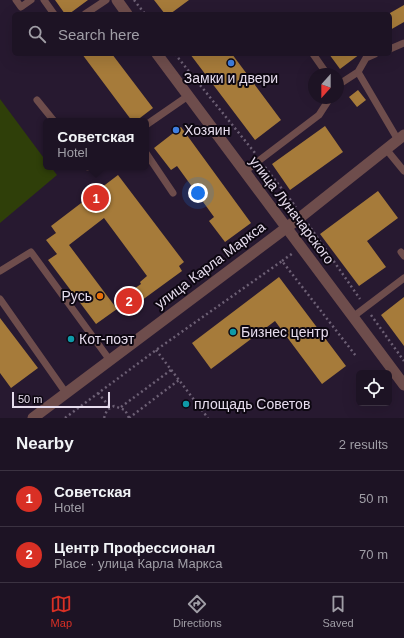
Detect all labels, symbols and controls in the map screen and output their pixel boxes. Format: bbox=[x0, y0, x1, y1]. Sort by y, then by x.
search box bbox=[12, 12, 392, 56]
icon: search bbox=[26, 23, 48, 45]
text: Search here bbox=[58, 26, 140, 43]
marker: Замки и двери bbox=[226, 58, 236, 68]
north arrow bbox=[308, 68, 344, 104]
place label: Замки и двери bbox=[184, 70, 278, 86]
popup bbox=[43, 118, 149, 170]
place label: Хозяин bbox=[184, 122, 230, 138]
marker: Хозяин bbox=[171, 125, 181, 135]
text: Советская bbox=[57, 128, 135, 145]
text: Hotel bbox=[57, 145, 88, 160]
street label: улица Луначарского bbox=[246, 153, 338, 267]
pin: 1 bbox=[83, 183, 109, 213]
your location bbox=[188, 183, 208, 203]
street label: улица Карла Маркса bbox=[152, 218, 268, 312]
pin: 2 bbox=[116, 286, 142, 316]
place label: Русь bbox=[62, 288, 92, 304]
marker: Русь bbox=[95, 291, 105, 301]
place label: Бизнес центр bbox=[241, 324, 329, 340]
marker: Бизнес центр bbox=[228, 327, 238, 337]
place label: Кот-поэт bbox=[79, 331, 135, 347]
marker: Кот-поэт bbox=[66, 334, 76, 344]
map controls bbox=[356, 370, 392, 406]
button: locate bbox=[356, 370, 392, 406]
scale bar bbox=[12, 390, 110, 409]
text: 50 m bbox=[18, 393, 42, 405]
place label: площадь Советов bbox=[194, 396, 310, 412]
marker: площадь Советов bbox=[181, 399, 191, 409]
text: Nearby bbox=[16, 434, 74, 453]
text: 2 results bbox=[339, 437, 388, 452]
text: Советская bbox=[54, 483, 131, 500]
text: 1 bbox=[25, 491, 33, 506]
text: 50 m bbox=[359, 491, 388, 506]
text: Hotel bbox=[54, 500, 84, 515]
text: Центр Профессионал bbox=[54, 539, 215, 556]
text: 2 bbox=[25, 547, 33, 562]
text: 70 m bbox=[359, 547, 388, 562]
text: Place · улица Карла Маркса bbox=[54, 556, 222, 571]
tab: Map bbox=[50, 593, 72, 629]
tab: Directions bbox=[173, 593, 222, 629]
tab: Saved bbox=[322, 593, 354, 629]

